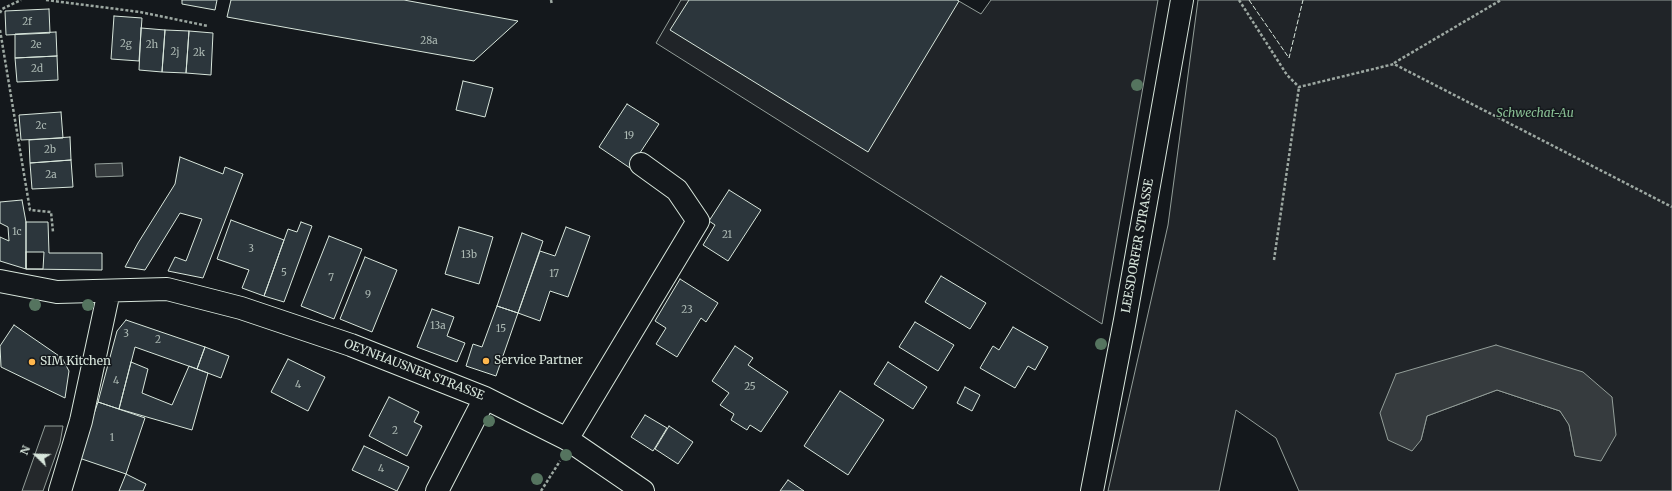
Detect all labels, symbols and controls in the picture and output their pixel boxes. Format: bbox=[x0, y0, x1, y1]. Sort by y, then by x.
house number: 2f bbox=[22, 16, 32, 28]
house number: 28a bbox=[420, 35, 438, 47]
house number: 2g bbox=[120, 38, 132, 50]
house number: 2e bbox=[30, 39, 42, 51]
house number: 2h bbox=[146, 39, 158, 51]
house number: 2j bbox=[171, 46, 179, 58]
house number: 2k bbox=[193, 47, 205, 59]
house number: 2d bbox=[31, 63, 43, 75]
park label: Schwechat-Au bbox=[1496, 107, 1574, 121]
house number: 2c bbox=[36, 120, 46, 132]
house number: 19 bbox=[624, 130, 634, 142]
house number: 2b bbox=[44, 144, 56, 156]
house number: 2a bbox=[45, 169, 57, 181]
street label: LEESDORFER STRASSE bbox=[1119, 178, 1157, 314]
house number: 1c bbox=[12, 226, 22, 238]
house number: 21 bbox=[722, 229, 732, 241]
house number: 3 bbox=[248, 243, 254, 255]
house number: 13b bbox=[461, 249, 477, 261]
house number: 5 bbox=[281, 267, 287, 279]
house number: 17 bbox=[549, 268, 559, 280]
house number: 7 bbox=[328, 272, 334, 284]
house number: 9 bbox=[365, 289, 371, 301]
house number: 23 bbox=[681, 304, 693, 316]
house number: 13a bbox=[430, 320, 446, 332]
house number: 15 bbox=[496, 323, 506, 335]
house number: 3 bbox=[123, 328, 129, 340]
house number: 2 bbox=[155, 334, 161, 346]
street label: OEYNHAUSNER STRASSE bbox=[342, 337, 486, 403]
place label: Service Partner bbox=[494, 354, 583, 368]
place label: SIM Kitchen bbox=[40, 355, 111, 369]
marker: Service Partner bbox=[481, 356, 491, 366]
marker: SIM Kitchen bbox=[27, 357, 37, 367]
house number: 4 bbox=[113, 375, 119, 387]
house number: 4 bbox=[295, 379, 301, 391]
house number: 25 bbox=[744, 381, 756, 393]
house number: 2 bbox=[392, 425, 398, 437]
house number: 1 bbox=[110, 432, 114, 444]
north arrow bbox=[16, 435, 56, 475]
text: N bbox=[17, 444, 33, 457]
house number: 4 bbox=[378, 463, 384, 475]

